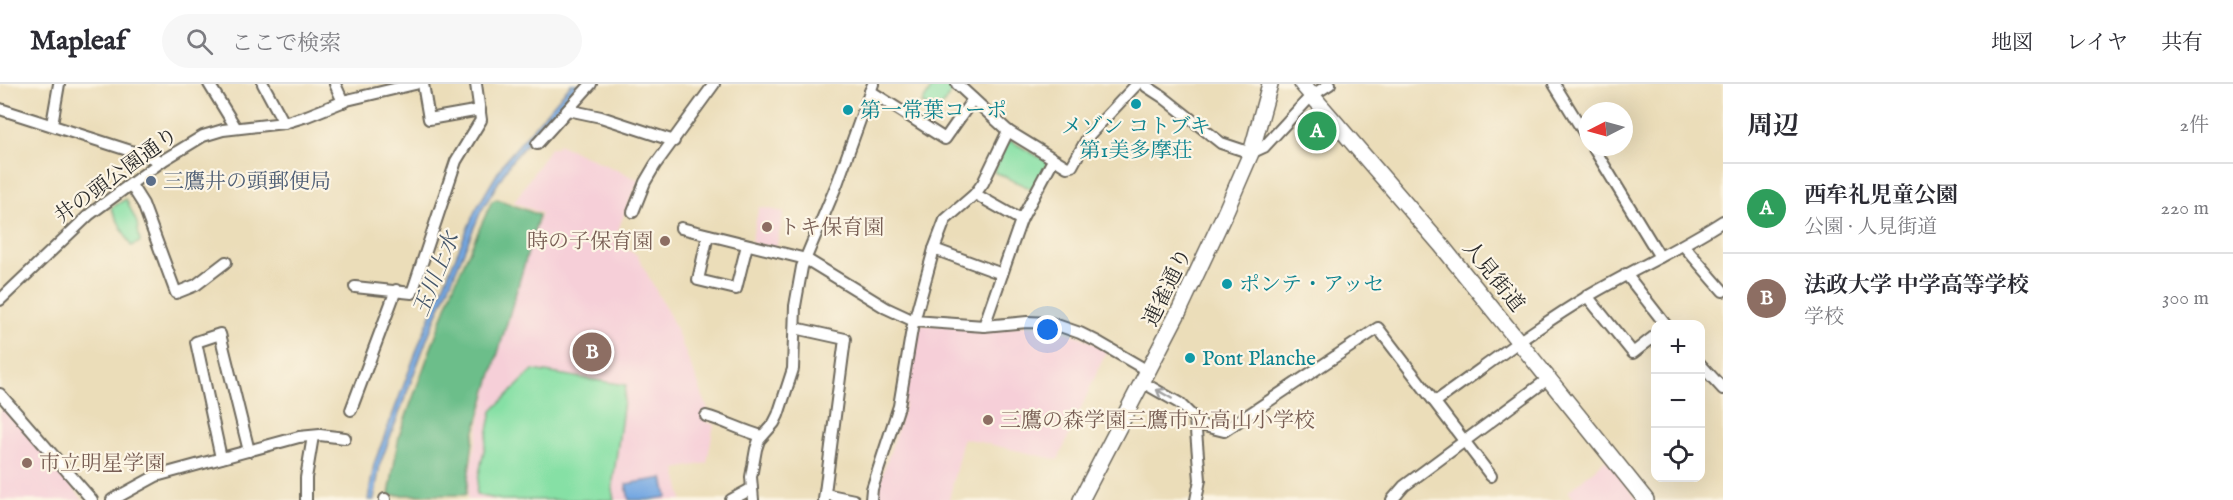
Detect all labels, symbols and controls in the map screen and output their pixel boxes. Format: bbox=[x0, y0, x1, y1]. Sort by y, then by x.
search box bbox=[162, 14, 582, 68]
text: Mapleaf bbox=[30, 24, 126, 59]
icon: search bbox=[183, 25, 216, 58]
text: ここで検索 bbox=[231, 30, 341, 58]
text: 地図 bbox=[1991, 30, 2033, 57]
text: レイヤ bbox=[2066, 30, 2128, 57]
text: 共有 bbox=[2161, 30, 2203, 57]
marker: メゾン コトブキ 第1美多摩荘 bbox=[1129, 97, 1143, 111]
place label: 第一常葉コーポ bbox=[860, 98, 1007, 125]
north arrow bbox=[1579, 102, 1633, 156]
marker: 第一常葉コーポ bbox=[841, 103, 855, 117]
pin: A bbox=[1298, 108, 1336, 154]
text: 周辺 bbox=[1747, 110, 1799, 143]
text: 2件 bbox=[2180, 113, 2209, 138]
place label: メゾン コトブキ 第1美多摩荘 bbox=[1061, 114, 1211, 165]
street label: 井の頭公園通り bbox=[49, 122, 184, 230]
place label: 三鷹井の頭郵便局 bbox=[163, 169, 331, 196]
marker: 三鷹井の頭郵便局 bbox=[144, 174, 158, 188]
text: 西牟礼児童公園 bbox=[1804, 182, 1958, 210]
text: A bbox=[1760, 196, 1773, 221]
text: 220 m bbox=[2161, 196, 2209, 221]
place label: トキ保育園 bbox=[779, 215, 884, 242]
text: 公園 · 人見街道 bbox=[1804, 215, 1937, 240]
marker: トキ保育園 bbox=[760, 220, 774, 234]
water label: 玉川上水 bbox=[407, 227, 467, 321]
place label: 時の子保育園 bbox=[527, 229, 653, 256]
marker: 時の子保育園 bbox=[658, 234, 672, 248]
street label: 人見街道 bbox=[1456, 236, 1530, 318]
street label: 連雀通り bbox=[1138, 244, 1199, 331]
place label: ポンテ・アッセ bbox=[1239, 272, 1385, 299]
text: 法政大学 中学高等学校 bbox=[1804, 272, 2029, 300]
marker: ポンテ・アッセ bbox=[1220, 277, 1234, 291]
text: B bbox=[1760, 286, 1773, 311]
text: 300 m bbox=[2162, 286, 2209, 311]
text: 学校 bbox=[1804, 305, 1844, 330]
your location bbox=[1033, 315, 1062, 344]
map controls bbox=[1651, 320, 1705, 482]
button: + bbox=[1651, 320, 1705, 374]
pin: B bbox=[572, 330, 612, 374]
place label: Pont Planche bbox=[1202, 346, 1316, 373]
marker: Pont Planche bbox=[1183, 351, 1197, 365]
button: − bbox=[1651, 374, 1705, 428]
one-way arrow bbox=[1156, 388, 1173, 400]
place label: 三鷹の森学園三鷹市立高山小学校 bbox=[1000, 408, 1315, 435]
marker: 三鷹の森学園三鷹市立高山小学校 bbox=[981, 413, 995, 427]
button: locate bbox=[1651, 428, 1705, 482]
place label: 市立明星学園 bbox=[39, 451, 165, 478]
marker: 市立明星学園 bbox=[20, 456, 34, 470]

